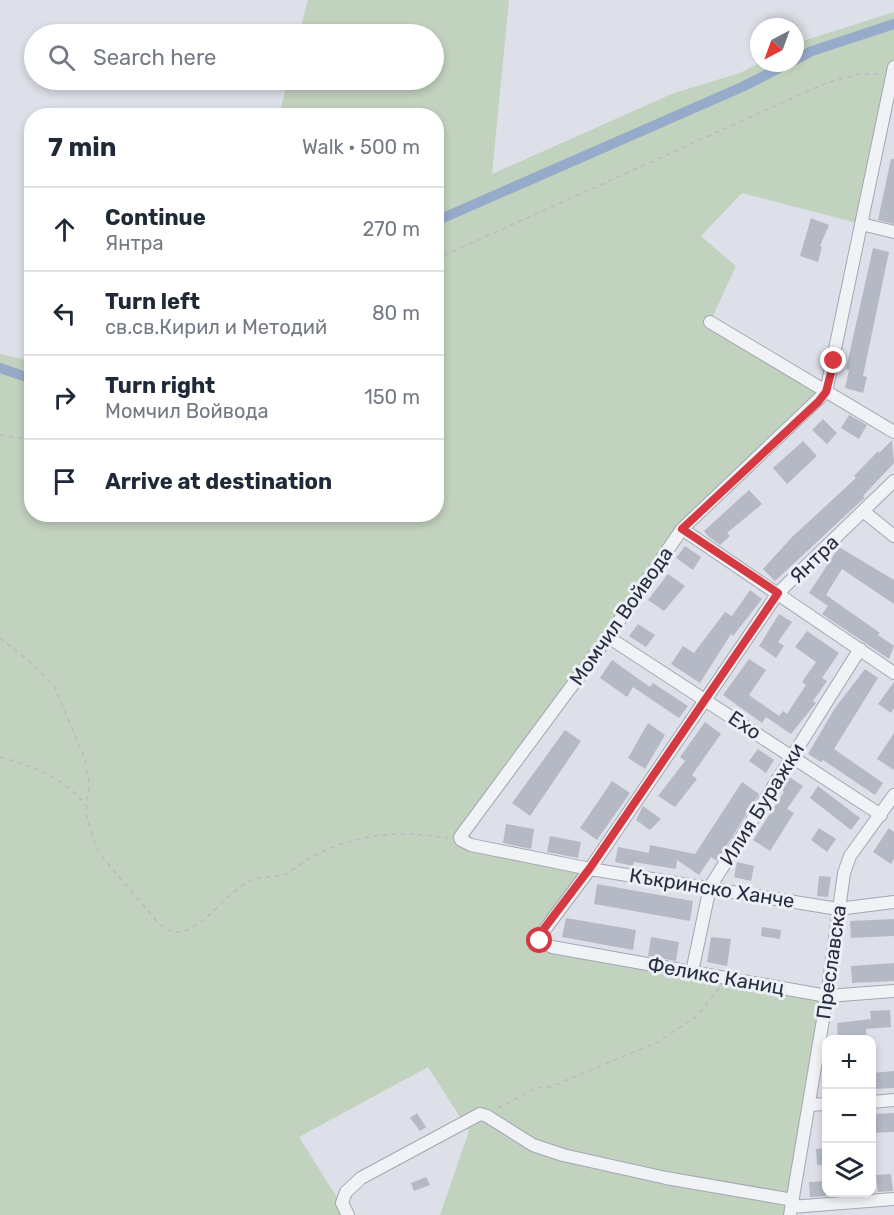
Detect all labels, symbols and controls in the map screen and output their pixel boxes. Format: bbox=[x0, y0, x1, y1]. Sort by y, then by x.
north arrow bbox=[750, 18, 804, 72]
search box bbox=[24, 24, 444, 90]
icon: search bbox=[45, 41, 78, 74]
text: Search here bbox=[93, 44, 216, 71]
text: 7 min bbox=[48, 132, 116, 163]
text: Walk · 500 m bbox=[302, 135, 420, 159]
text: Continue bbox=[105, 204, 206, 231]
icon: ahead bbox=[48, 213, 81, 246]
text: 270 m bbox=[363, 217, 420, 241]
text: Янтра bbox=[105, 231, 164, 255]
text: Turn left bbox=[105, 288, 200, 315]
icon: left bbox=[48, 297, 81, 330]
text: 80 m bbox=[372, 301, 420, 325]
text: св.св.Кирил и Методий bbox=[105, 315, 327, 339]
route end bbox=[820, 347, 846, 373]
text: Turn right bbox=[105, 372, 215, 399]
icon: right bbox=[48, 381, 81, 414]
text: 150 m bbox=[364, 385, 420, 409]
text: Момчил Войвода bbox=[105, 399, 268, 423]
icon: arrive bbox=[48, 465, 81, 498]
text: Arrive at destination bbox=[105, 468, 332, 495]
street label: Янтра bbox=[785, 530, 843, 588]
street label: Момчил Войвода bbox=[564, 542, 678, 690]
street label: Ехо bbox=[724, 705, 766, 745]
street label: Илия Буражки bbox=[715, 738, 809, 870]
street label: Къкринско Ханче bbox=[628, 863, 796, 913]
street label: Преславска bbox=[811, 903, 851, 1021]
route start bbox=[526, 927, 552, 953]
street label: Феликс Каниц bbox=[646, 952, 786, 1000]
map controls bbox=[822, 1035, 876, 1197]
button: + bbox=[822, 1035, 876, 1089]
button: − bbox=[822, 1089, 876, 1143]
button: layers bbox=[822, 1143, 876, 1197]

